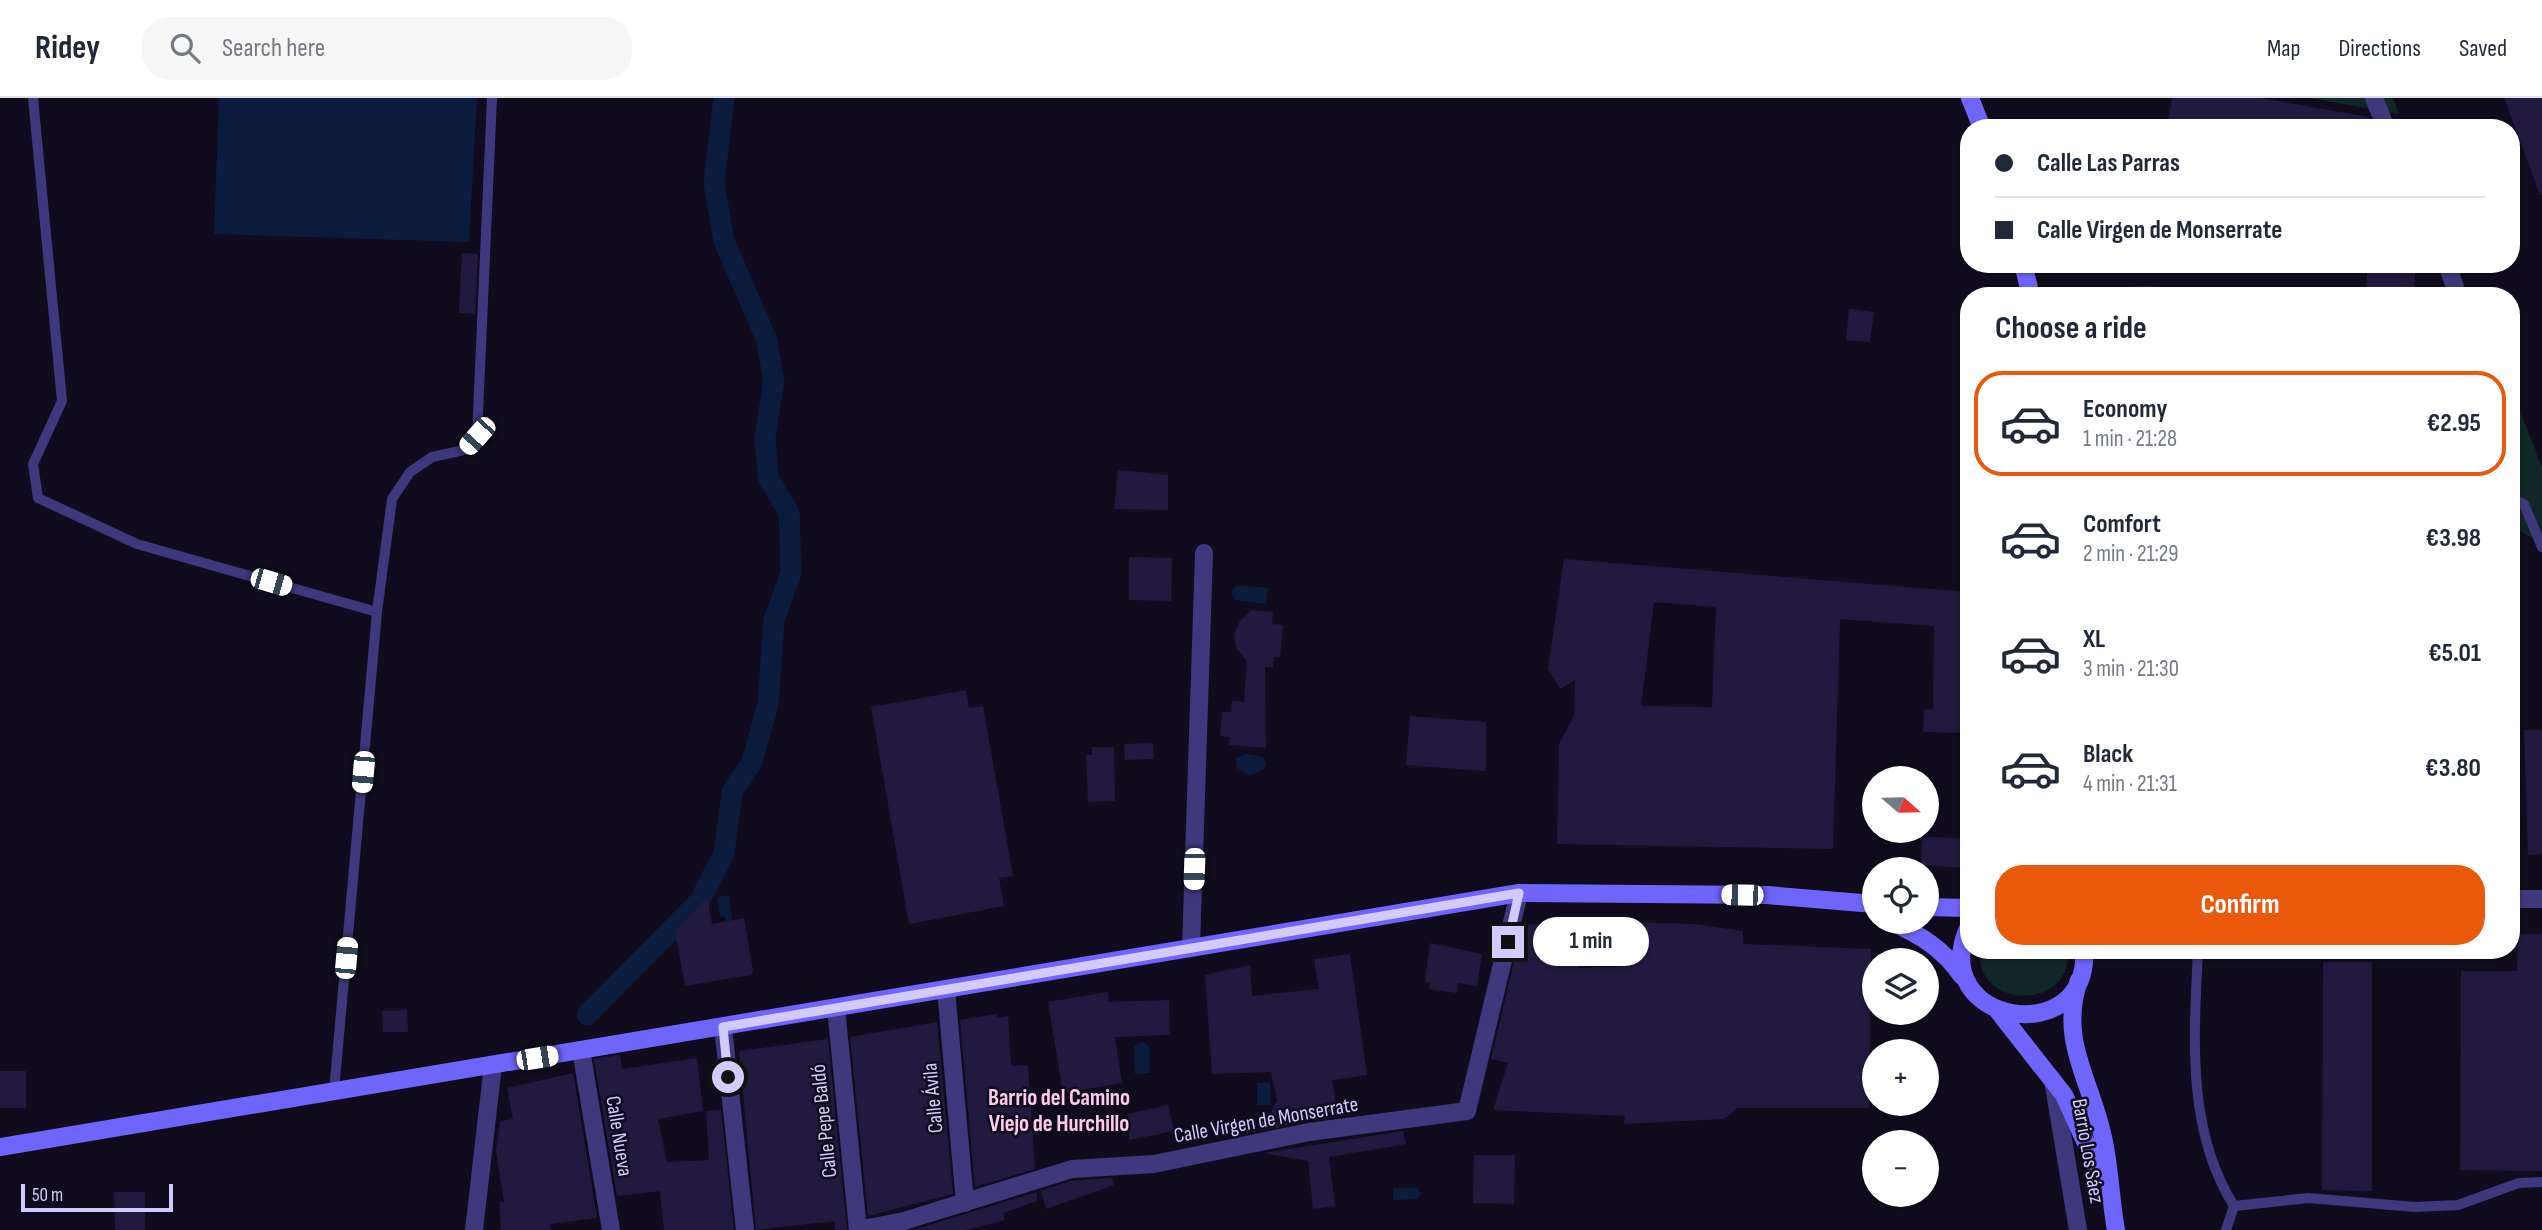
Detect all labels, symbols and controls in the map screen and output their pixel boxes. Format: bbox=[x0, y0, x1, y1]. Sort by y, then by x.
search box bbox=[142, 17, 632, 80]
text: Ridey bbox=[35, 28, 100, 68]
icon: search bbox=[166, 29, 204, 67]
text: Search here bbox=[222, 33, 325, 64]
text: Map bbox=[2267, 34, 2300, 63]
text: Directions bbox=[2338, 34, 2421, 63]
text: Saved bbox=[2459, 34, 2507, 63]
text: Calle Las Parras bbox=[2037, 148, 2180, 179]
text: Calle Virgen de Monserrate bbox=[2037, 215, 2282, 246]
text: Choose a ride bbox=[1995, 309, 2147, 348]
icon: car bbox=[1999, 392, 2062, 455]
text: Economy bbox=[2083, 394, 2167, 425]
text: €2.95 bbox=[2427, 408, 2481, 439]
car bbox=[456, 413, 499, 459]
text: 1 min · 21:28 bbox=[2083, 425, 2177, 453]
icon: car bbox=[1999, 507, 2062, 570]
text: Comfort bbox=[2083, 509, 2161, 540]
text: €3.98 bbox=[2425, 523, 2481, 554]
text: 2 min · 21:29 bbox=[2083, 540, 2179, 568]
car bbox=[248, 566, 295, 598]
icon: car bbox=[1999, 622, 2062, 685]
text: XL bbox=[2083, 624, 2105, 655]
text: €5.01 bbox=[2428, 638, 2481, 669]
text: 3 min · 21:30 bbox=[2083, 655, 2179, 683]
icon: car bbox=[1999, 737, 2062, 800]
text: Black bbox=[2083, 739, 2133, 770]
car bbox=[351, 750, 376, 794]
text: €3.80 bbox=[2425, 753, 2481, 784]
north arrow bbox=[1862, 766, 1939, 844]
map controls bbox=[1862, 766, 1939, 1207]
text: 4 min · 21:31 bbox=[2083, 770, 2177, 798]
car bbox=[1183, 848, 1206, 890]
button: locate bbox=[1862, 857, 1939, 934]
button: Confirm bbox=[1995, 865, 2485, 945]
car bbox=[1721, 884, 1764, 906]
callout: 1 min bbox=[1532, 918, 1648, 966]
route end bbox=[1492, 926, 1524, 958]
text: 1 min bbox=[1570, 927, 1612, 955]
car bbox=[334, 936, 359, 980]
button: layers bbox=[1862, 948, 1939, 1025]
button: + bbox=[1862, 1039, 1939, 1116]
car bbox=[515, 1044, 560, 1072]
route start bbox=[712, 1061, 744, 1093]
street label: Calle Ávila bbox=[917, 1062, 949, 1134]
street label: Calle Pepe Baldó bbox=[806, 1063, 842, 1179]
district label: Barrio del Camino Viejo de Hurchillo bbox=[988, 1084, 1130, 1138]
street label: Calle Virgen de Monserrate bbox=[1172, 1091, 1360, 1149]
street label: Calle Nueva bbox=[600, 1094, 638, 1178]
street label: Barrio Los Sáez bbox=[2067, 1097, 2110, 1206]
button: − bbox=[1862, 1130, 1939, 1207]
scale bar bbox=[21, 1181, 173, 1213]
text: 50 m bbox=[32, 1184, 63, 1207]

